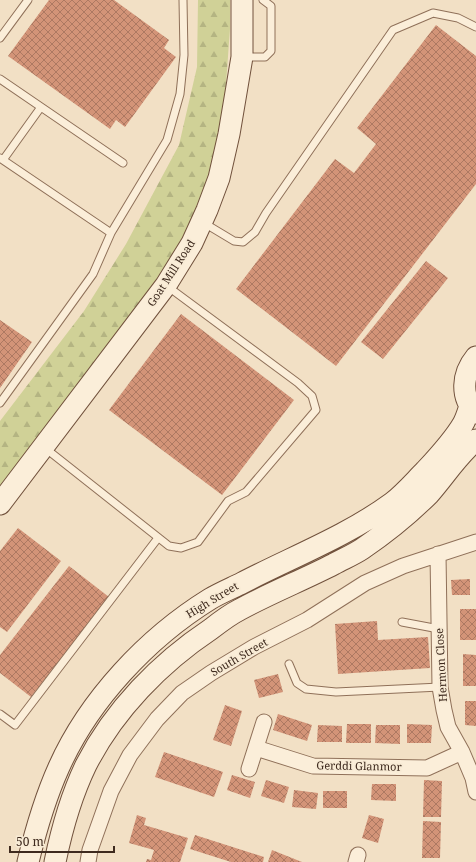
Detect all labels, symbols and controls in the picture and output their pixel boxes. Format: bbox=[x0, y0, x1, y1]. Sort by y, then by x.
street label: Goat Mill Road bbox=[143, 236, 198, 309]
street label: High Street bbox=[183, 578, 241, 621]
street label: Hermon Close bbox=[431, 628, 450, 702]
street label: South Street bbox=[207, 634, 270, 679]
street label: Gerddi Glanmor bbox=[316, 757, 403, 774]
scale bar bbox=[10, 828, 114, 854]
text: 50 m bbox=[16, 833, 44, 850]

